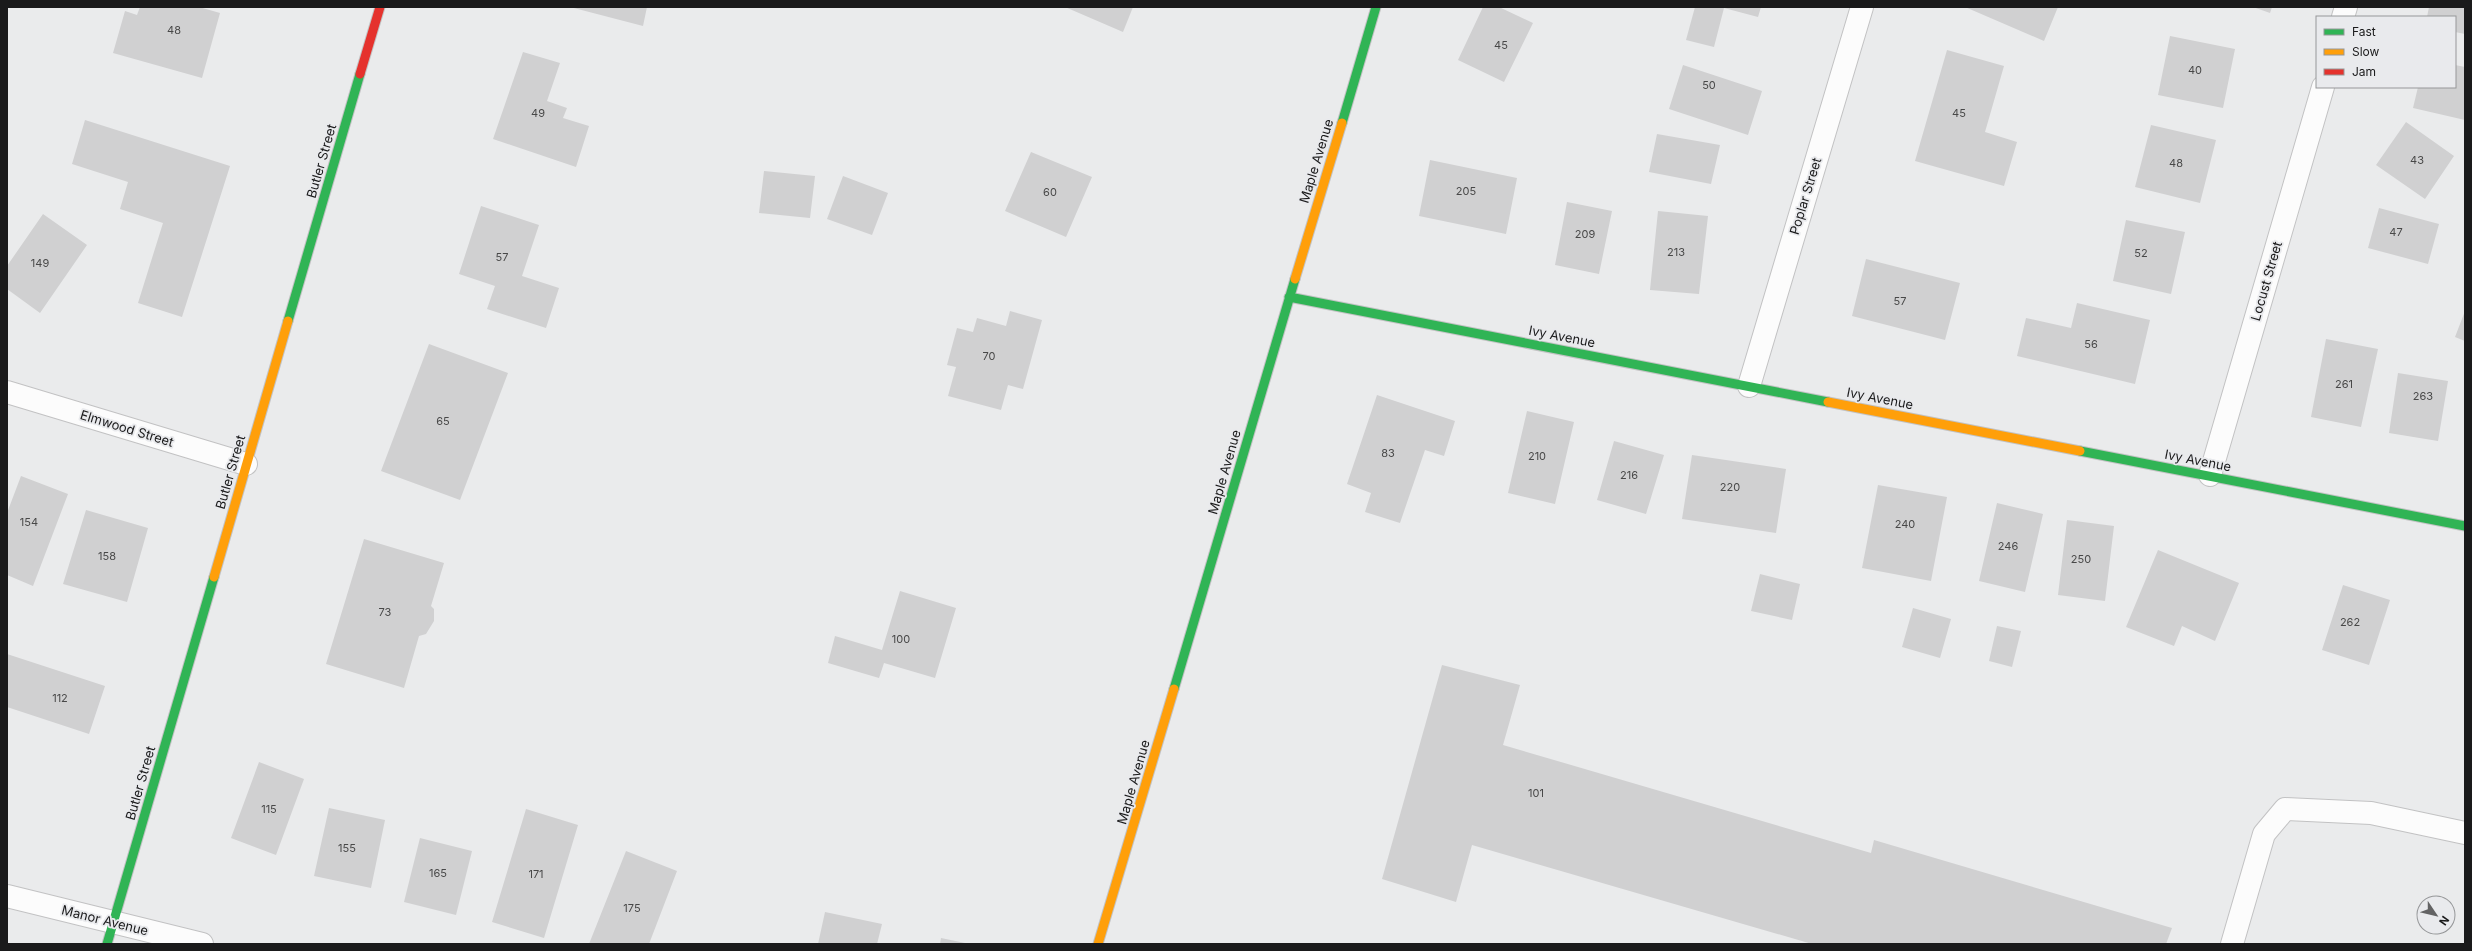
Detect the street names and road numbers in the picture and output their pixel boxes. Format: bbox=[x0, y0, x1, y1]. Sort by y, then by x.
street label: Maple Avenue bbox=[1296, 117, 1336, 205]
street label: Butler Street bbox=[303, 122, 339, 200]
street label: Poplar Street bbox=[1786, 156, 1824, 236]
street label: Locust Street bbox=[2247, 240, 2285, 322]
street label: Ivy Avenue bbox=[1527, 322, 1597, 350]
street label: Ivy Avenue bbox=[1845, 384, 1915, 412]
street label: Elmwood Street bbox=[78, 406, 176, 450]
street label: Maple Avenue bbox=[1204, 428, 1244, 516]
street label: Butler Street bbox=[212, 433, 248, 511]
street label: Ivy Avenue bbox=[2163, 446, 2233, 474]
street label: Maple Avenue bbox=[1113, 738, 1153, 826]
street label: Butler Street bbox=[122, 744, 158, 822]
street label: Manor Avenue bbox=[60, 902, 150, 938]

